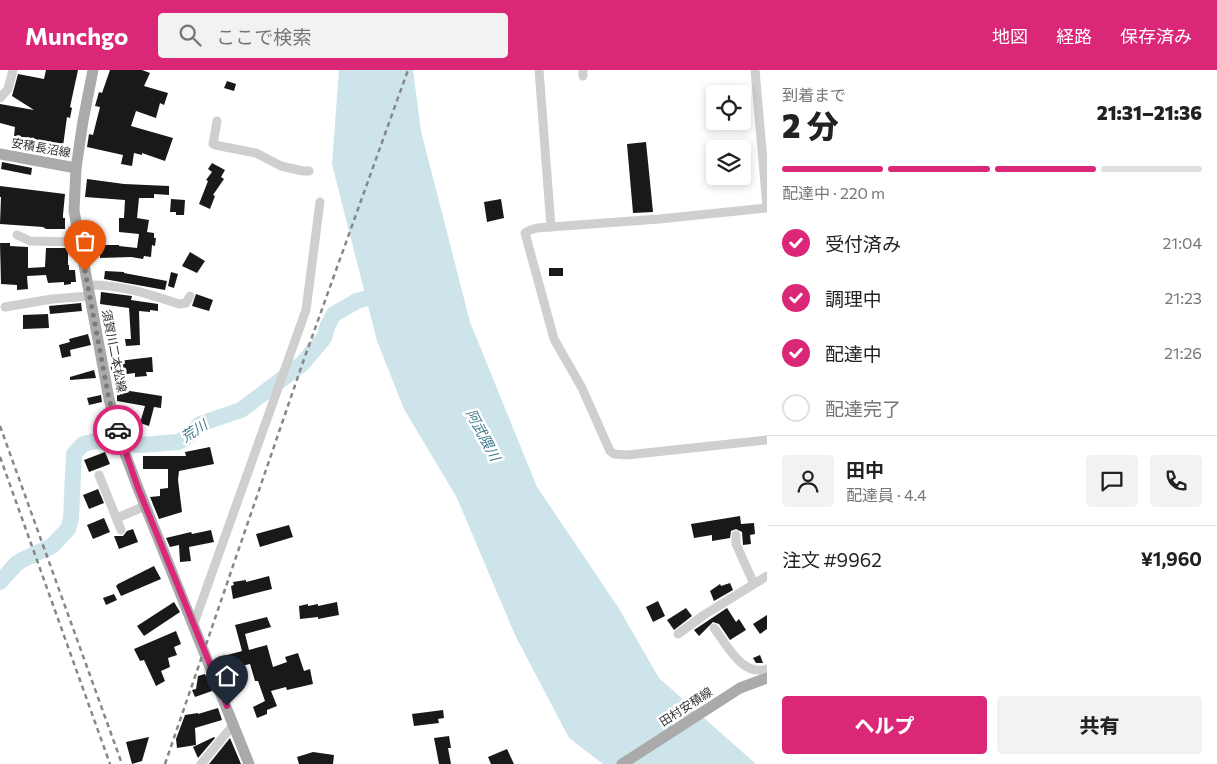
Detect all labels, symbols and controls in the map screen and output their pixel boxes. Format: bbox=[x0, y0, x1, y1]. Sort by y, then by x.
search box bbox=[158, 13, 508, 58]
text: Munchgo bbox=[25, 21, 128, 50]
icon: search bbox=[176, 21, 204, 49]
text: ここで検索 bbox=[216, 25, 311, 48]
text: 地図 bbox=[992, 25, 1028, 47]
text: 経路 bbox=[1056, 25, 1092, 47]
text: 保存済み bbox=[1120, 25, 1192, 47]
map controls bbox=[706, 85, 751, 185]
button: locate bbox=[706, 85, 751, 130]
text: 到着まで bbox=[782, 85, 846, 104]
text: 21:31–21:36 bbox=[1097, 101, 1202, 124]
text: 2 分 bbox=[782, 105, 839, 145]
street label: 安積長沼線 bbox=[10, 135, 72, 159]
button: layers bbox=[706, 140, 751, 185]
text: 配達中 · 220 m bbox=[782, 183, 885, 202]
pin bbox=[64, 220, 106, 271]
icon: bag bbox=[71, 227, 99, 255]
icon: check bbox=[782, 229, 810, 257]
text: 受付済み bbox=[825, 232, 901, 255]
text: 21:04 bbox=[1162, 233, 1202, 252]
icon: check bbox=[782, 284, 810, 312]
text: 調理中 bbox=[825, 287, 882, 310]
text: 21:23 bbox=[1165, 288, 1202, 307]
street label: 須賀川二本松線 bbox=[100, 308, 130, 393]
icon: check bbox=[782, 339, 810, 367]
text: 配達中 bbox=[825, 342, 882, 365]
text: 21:26 bbox=[1164, 343, 1202, 362]
text: 配達完了 bbox=[825, 397, 901, 420]
courier bbox=[93, 405, 143, 455]
water label: 阿武隈川 bbox=[463, 406, 505, 465]
water label: 荒川 bbox=[177, 415, 212, 445]
icon: car bbox=[104, 416, 132, 444]
button: person bbox=[782, 455, 834, 507]
button: chat bbox=[1086, 455, 1138, 507]
button: phone bbox=[1150, 455, 1202, 507]
text: 田中 bbox=[846, 458, 884, 481]
text: 配達員 · 4.4 bbox=[846, 485, 927, 504]
text: ¥1,960 bbox=[1141, 547, 1202, 570]
text: 注文 #9962 bbox=[782, 548, 882, 571]
pin bbox=[206, 655, 248, 706]
icon: home bbox=[213, 662, 241, 690]
street label: 田村安積線 bbox=[656, 684, 714, 728]
button: ヘルプ bbox=[782, 696, 987, 754]
button: 共有 bbox=[997, 696, 1202, 754]

